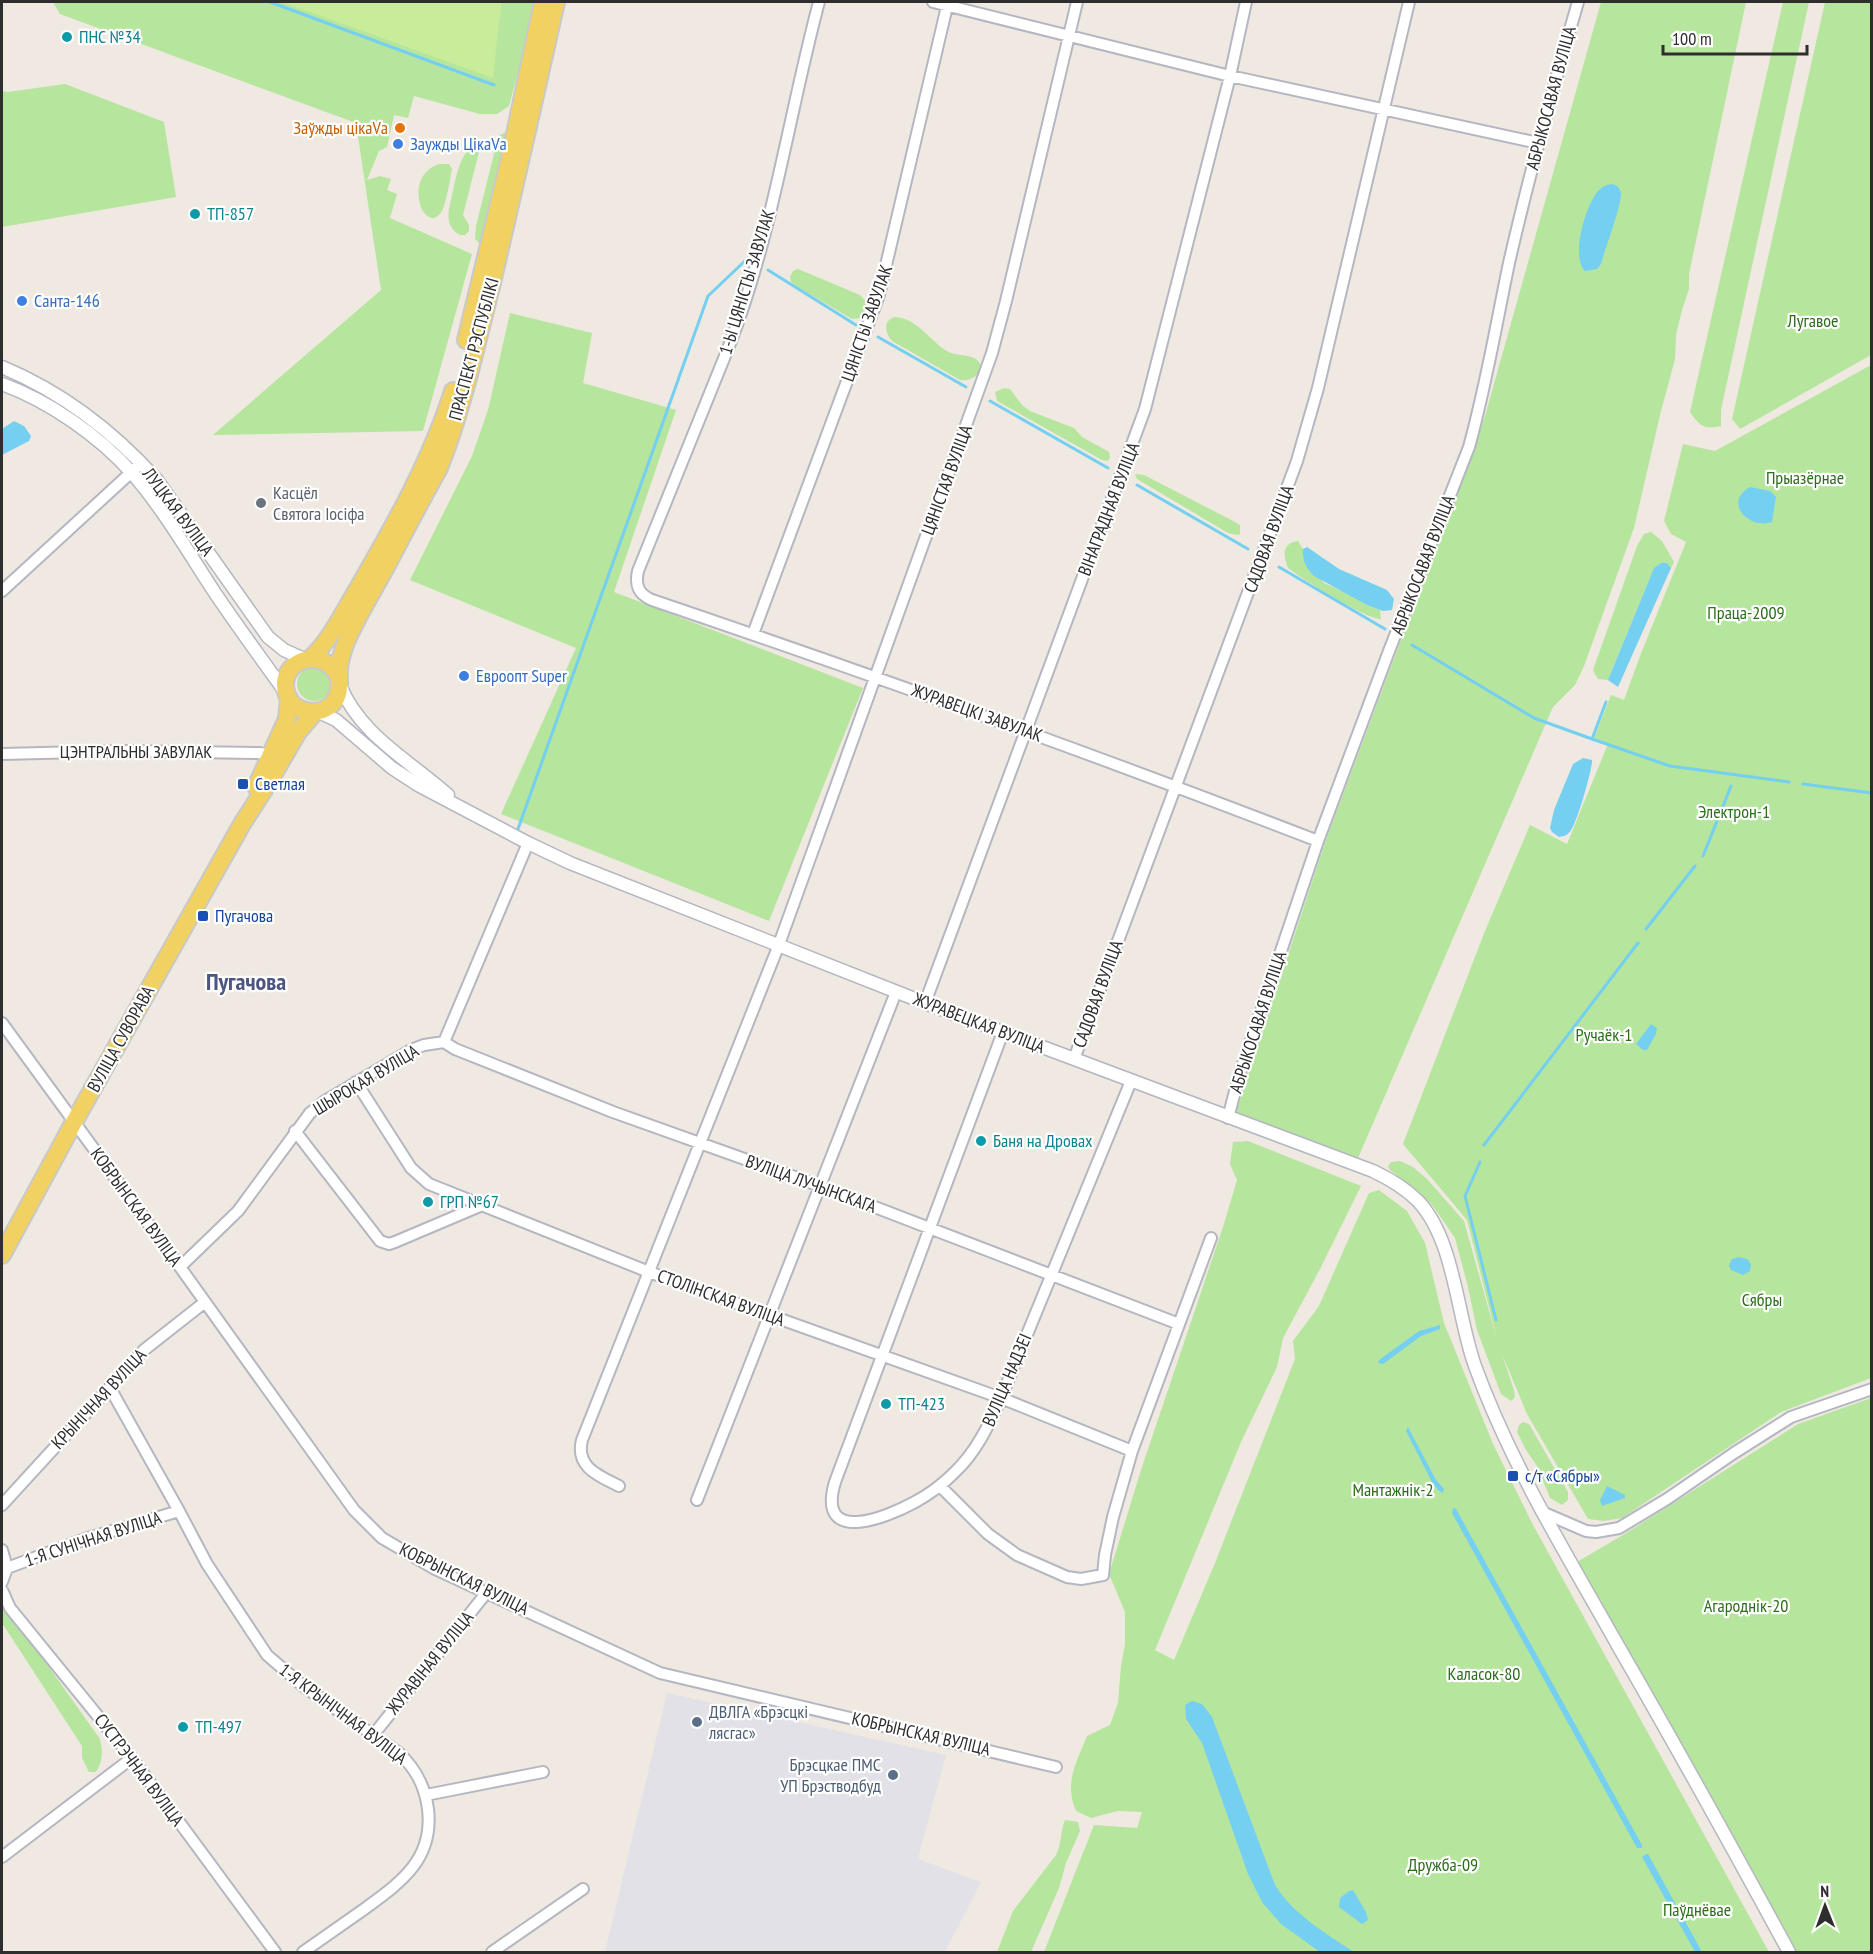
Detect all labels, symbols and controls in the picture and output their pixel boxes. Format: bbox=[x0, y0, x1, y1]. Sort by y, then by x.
scale bar bbox=[1663, 18, 1807, 56]
street label: АБРЫКОСАВАЯ ВУЛІЦА bbox=[1520, 23, 1581, 172]
place label: ПНС №34 bbox=[79, 25, 141, 48]
text: 100 m bbox=[1672, 27, 1712, 50]
marker: ПНС №34 bbox=[60, 30, 74, 44]
place label: Заўжды цікаVа bbox=[293, 116, 388, 139]
marker: Заўжды цікаVа bbox=[393, 121, 407, 135]
place label: Заужды ЦікаVа bbox=[410, 132, 507, 155]
marker: Заужды ЦікаVа bbox=[391, 137, 405, 151]
place label: ТП-857 bbox=[207, 202, 254, 225]
street label: 1-Ы ЦЯНІСТЫ ЗАВУЛАК bbox=[714, 206, 780, 357]
marker: ТП-857 bbox=[188, 207, 202, 221]
street label: ЦЯНІСТЫ ЗАВУЛАК bbox=[836, 261, 897, 384]
street label: ПРАСПЕКТ РЭСПУБЛІКІ bbox=[443, 275, 504, 423]
place label: Санта-146 bbox=[34, 289, 100, 312]
marker: Санта-146 bbox=[15, 294, 29, 308]
park label: Лугавое bbox=[1787, 309, 1838, 332]
street label: ЦЯНІСТАЯ ВУЛІЦА bbox=[916, 421, 977, 538]
street label: ВІНАГРАДНАЯ ВУЛІЦА bbox=[1073, 438, 1145, 579]
street label: ЛУЦКАЯ ВУЛІЦА bbox=[137, 462, 219, 561]
park label: Прыазёрнае bbox=[1766, 466, 1844, 489]
place label: Касцёл Святога Іосіфа bbox=[273, 481, 365, 525]
street label: САДОВАЯ ВУЛІЦА bbox=[1238, 482, 1299, 596]
street label: АБРЫКОСАВАЯ ВУЛІЦА bbox=[1385, 491, 1460, 638]
marker: Касцёл Святога Іосіфа bbox=[254, 496, 268, 510]
park label: Праца-2009 bbox=[1707, 601, 1785, 624]
place label: Евроопт Super bbox=[476, 664, 567, 687]
marker: Евроопт Super bbox=[457, 669, 471, 683]
street label: ЖУРАВЕЦКІ ЗАВУЛАК bbox=[908, 678, 1046, 747]
street label: ЦЭНТРАЛЬНЫ ЗАВУЛАК bbox=[60, 740, 212, 763]
place label: Светлая bbox=[255, 772, 305, 795]
marker: Светлая bbox=[236, 777, 250, 791]
park label: Электрон-1 bbox=[1698, 800, 1770, 823]
place label: Пугачова bbox=[215, 904, 273, 927]
marker: Пугачова bbox=[196, 909, 210, 923]
street label: САДОВАЯ ВУЛІЦА bbox=[1067, 937, 1128, 1051]
street label: АБРЫКОСАВАЯ ВУЛІЦА bbox=[1224, 948, 1291, 1096]
district label: Пугачова bbox=[206, 966, 286, 997]
street label: ВУЛІЦА СУВОРАВА bbox=[82, 981, 160, 1096]
street label: ЖУРАВЕЦКАЯ ВУЛІЦА bbox=[909, 987, 1049, 1058]
park label: Ручаёк-1 bbox=[1576, 1023, 1632, 1046]
street label: ШЫРОКАЯ ВУЛІЦА bbox=[309, 1039, 423, 1120]
place label: Баня на Дровах bbox=[993, 1129, 1093, 1152]
marker: Баня на Дровах bbox=[974, 1134, 988, 1148]
street label: КОБРЫНСКАЯ ВУЛІЦА bbox=[86, 1143, 188, 1271]
street label: ВУЛІЦА ЛУЧЫНСКАГА bbox=[743, 1149, 880, 1218]
place label: ГРП №67 bbox=[440, 1190, 499, 1213]
marker: ГРП №67 bbox=[421, 1195, 435, 1209]
street label: СТОЛІНСКАЯ ВУЛІЦА bbox=[654, 1264, 788, 1331]
park label: Сябры bbox=[1742, 1288, 1782, 1311]
street label: ВУЛІЦА НАДЗЕІ bbox=[977, 1330, 1036, 1430]
street label: КРЫНІЧНАЯ ВУЛІЦА bbox=[46, 1343, 151, 1454]
place label: ТП-423 bbox=[898, 1392, 945, 1415]
marker: ТП-423 bbox=[879, 1397, 893, 1411]
place label: с/т «Сябры» bbox=[1525, 1464, 1600, 1487]
marker: с/т «Сябры» bbox=[1506, 1469, 1520, 1483]
park label: Мантажнік-2 bbox=[1352, 1478, 1434, 1501]
street label: 1-Я СУНІЧНАЯ ВУЛІЦА bbox=[22, 1505, 165, 1571]
street label: КОБРЫНСКАЯ ВУЛІЦА bbox=[396, 1537, 533, 1620]
park label: Агароднік-20 bbox=[1704, 1594, 1788, 1617]
street label: ЖУРАВІНАЯ ВУЛІЦА bbox=[380, 1606, 479, 1720]
street label: 1-Я КРЫНІЧНАЯ ВУЛІЦА bbox=[275, 1658, 412, 1770]
park label: Каласок-80 bbox=[1448, 1662, 1520, 1685]
place label: ДВЛГА «Брэсцкі лясгас» bbox=[708, 1700, 808, 1744]
street label: КОБРЫНСКАЯ ВУЛІЦА bbox=[850, 1706, 993, 1761]
street label: СУСТРЭЧНАЯ ВУЛІЦА bbox=[90, 1709, 189, 1831]
place label: ТП-497 bbox=[195, 1715, 242, 1738]
marker: ДВЛГА «Брэсцкі лясгас» bbox=[690, 1715, 704, 1729]
marker: ТП-497 bbox=[176, 1720, 190, 1734]
place label: Брэсцкае ПМС УП Брэстводбуд bbox=[780, 1753, 881, 1797]
marker: Брэсцкае ПМС УП Брэстводбуд bbox=[886, 1768, 900, 1782]
park label: Дружба-09 bbox=[1408, 1853, 1478, 1876]
north arrow bbox=[1795, 1876, 1855, 1936]
text: N bbox=[1820, 1881, 1829, 1901]
park label: Паўднёвае bbox=[1663, 1898, 1731, 1921]

